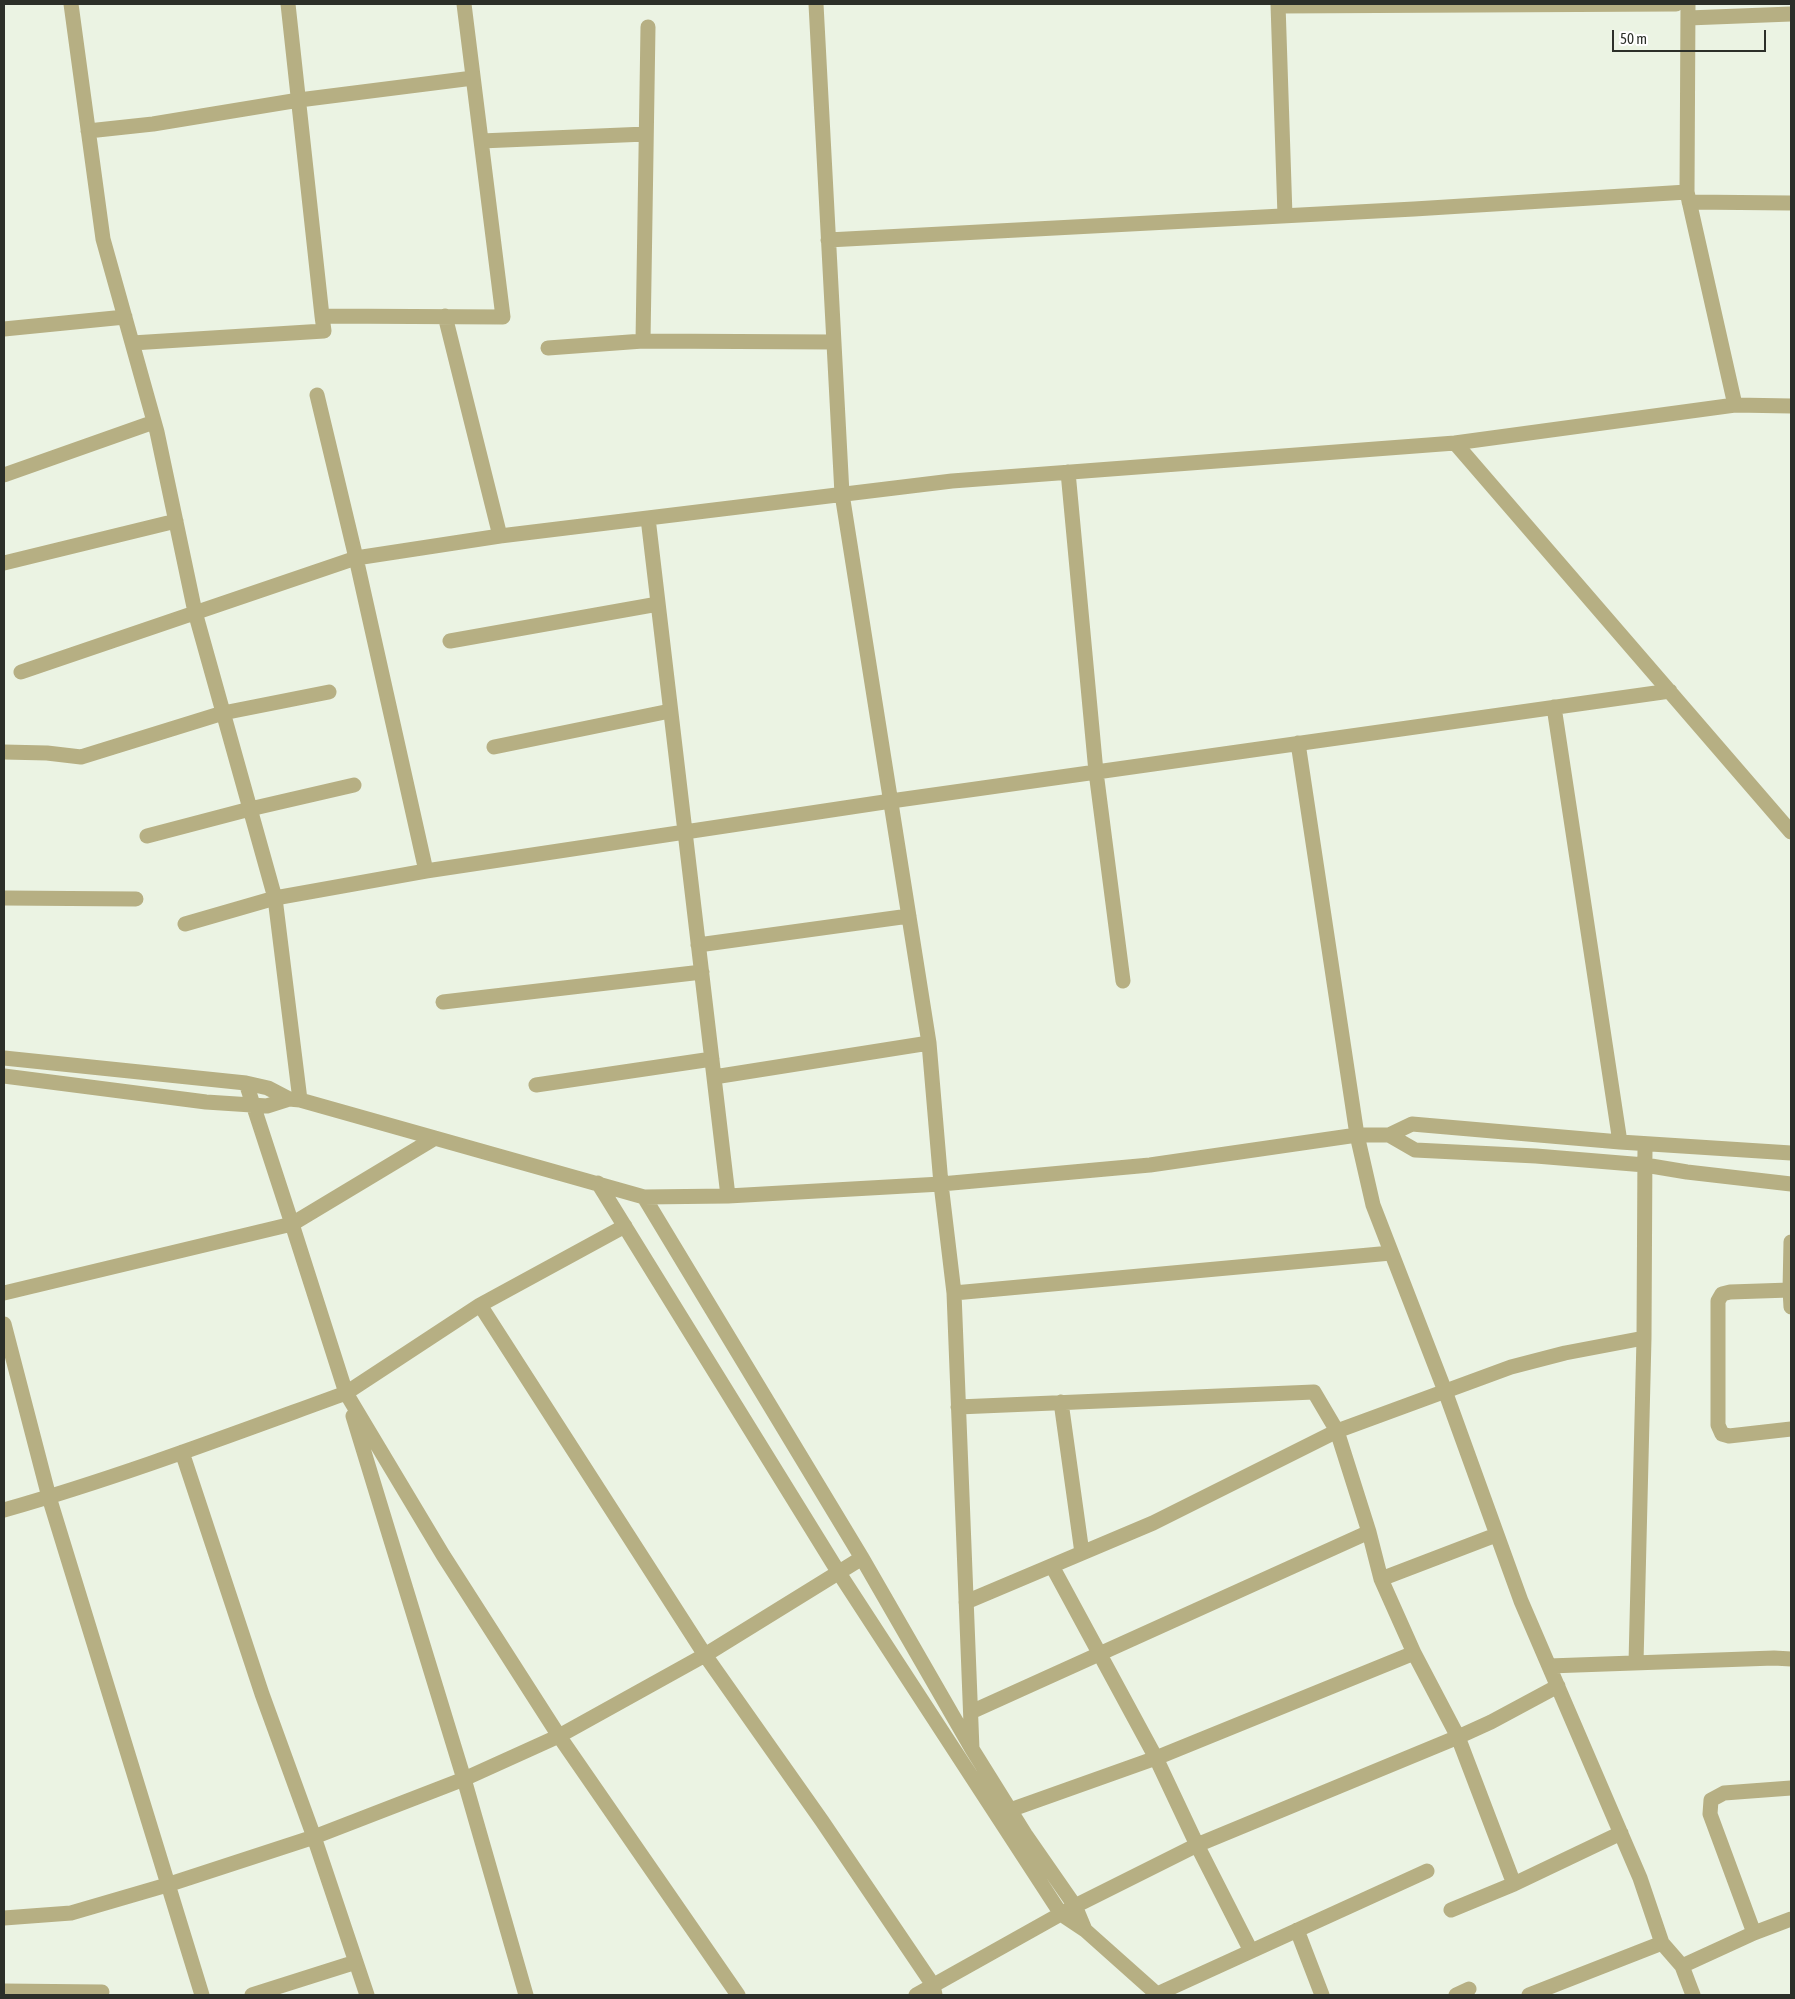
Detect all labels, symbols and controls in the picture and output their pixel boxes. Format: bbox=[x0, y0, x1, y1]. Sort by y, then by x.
scale bar bbox=[1615, 20, 1769, 52]
text: 50 m bbox=[1620, 30, 1647, 47]

